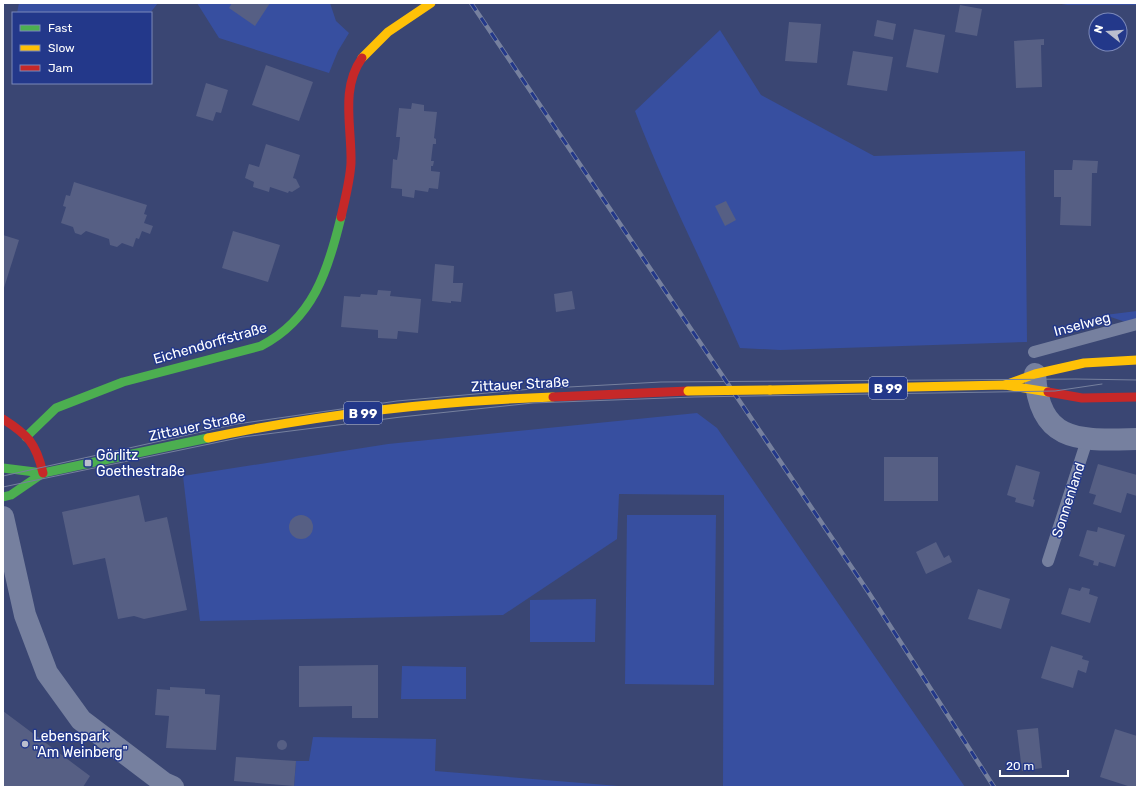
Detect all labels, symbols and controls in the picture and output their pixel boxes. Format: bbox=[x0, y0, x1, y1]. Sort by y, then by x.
legend bbox=[12, 12, 152, 84]
north arrow bbox=[1088, 12, 1128, 52]
text: Fast bbox=[48, 21, 72, 35]
text: N bbox=[1092, 23, 1106, 35]
text: Slow bbox=[48, 41, 75, 55]
text: Jam bbox=[48, 61, 73, 75]
street label: Inselweg bbox=[1052, 309, 1112, 340]
street label: Eichendorffstraße bbox=[151, 319, 269, 368]
street label: Zittauer Straße bbox=[470, 373, 570, 396]
road number: B 99 bbox=[869, 377, 907, 399]
road number: B 99 bbox=[344, 402, 382, 424]
street label: Zittauer Straße bbox=[147, 408, 247, 445]
place label: Görlitz Goethestraße bbox=[96, 447, 185, 480]
marker: Görlitz Goethestraße bbox=[83, 458, 93, 468]
street label: Sonnenland bbox=[1048, 460, 1089, 540]
place label: Lebenspark "Am Weinberg" bbox=[33, 728, 128, 761]
marker: Lebenspark "Am Weinberg" bbox=[20, 739, 30, 749]
scale bar bbox=[1000, 752, 1068, 778]
text: 20 m bbox=[1006, 759, 1034, 773]

